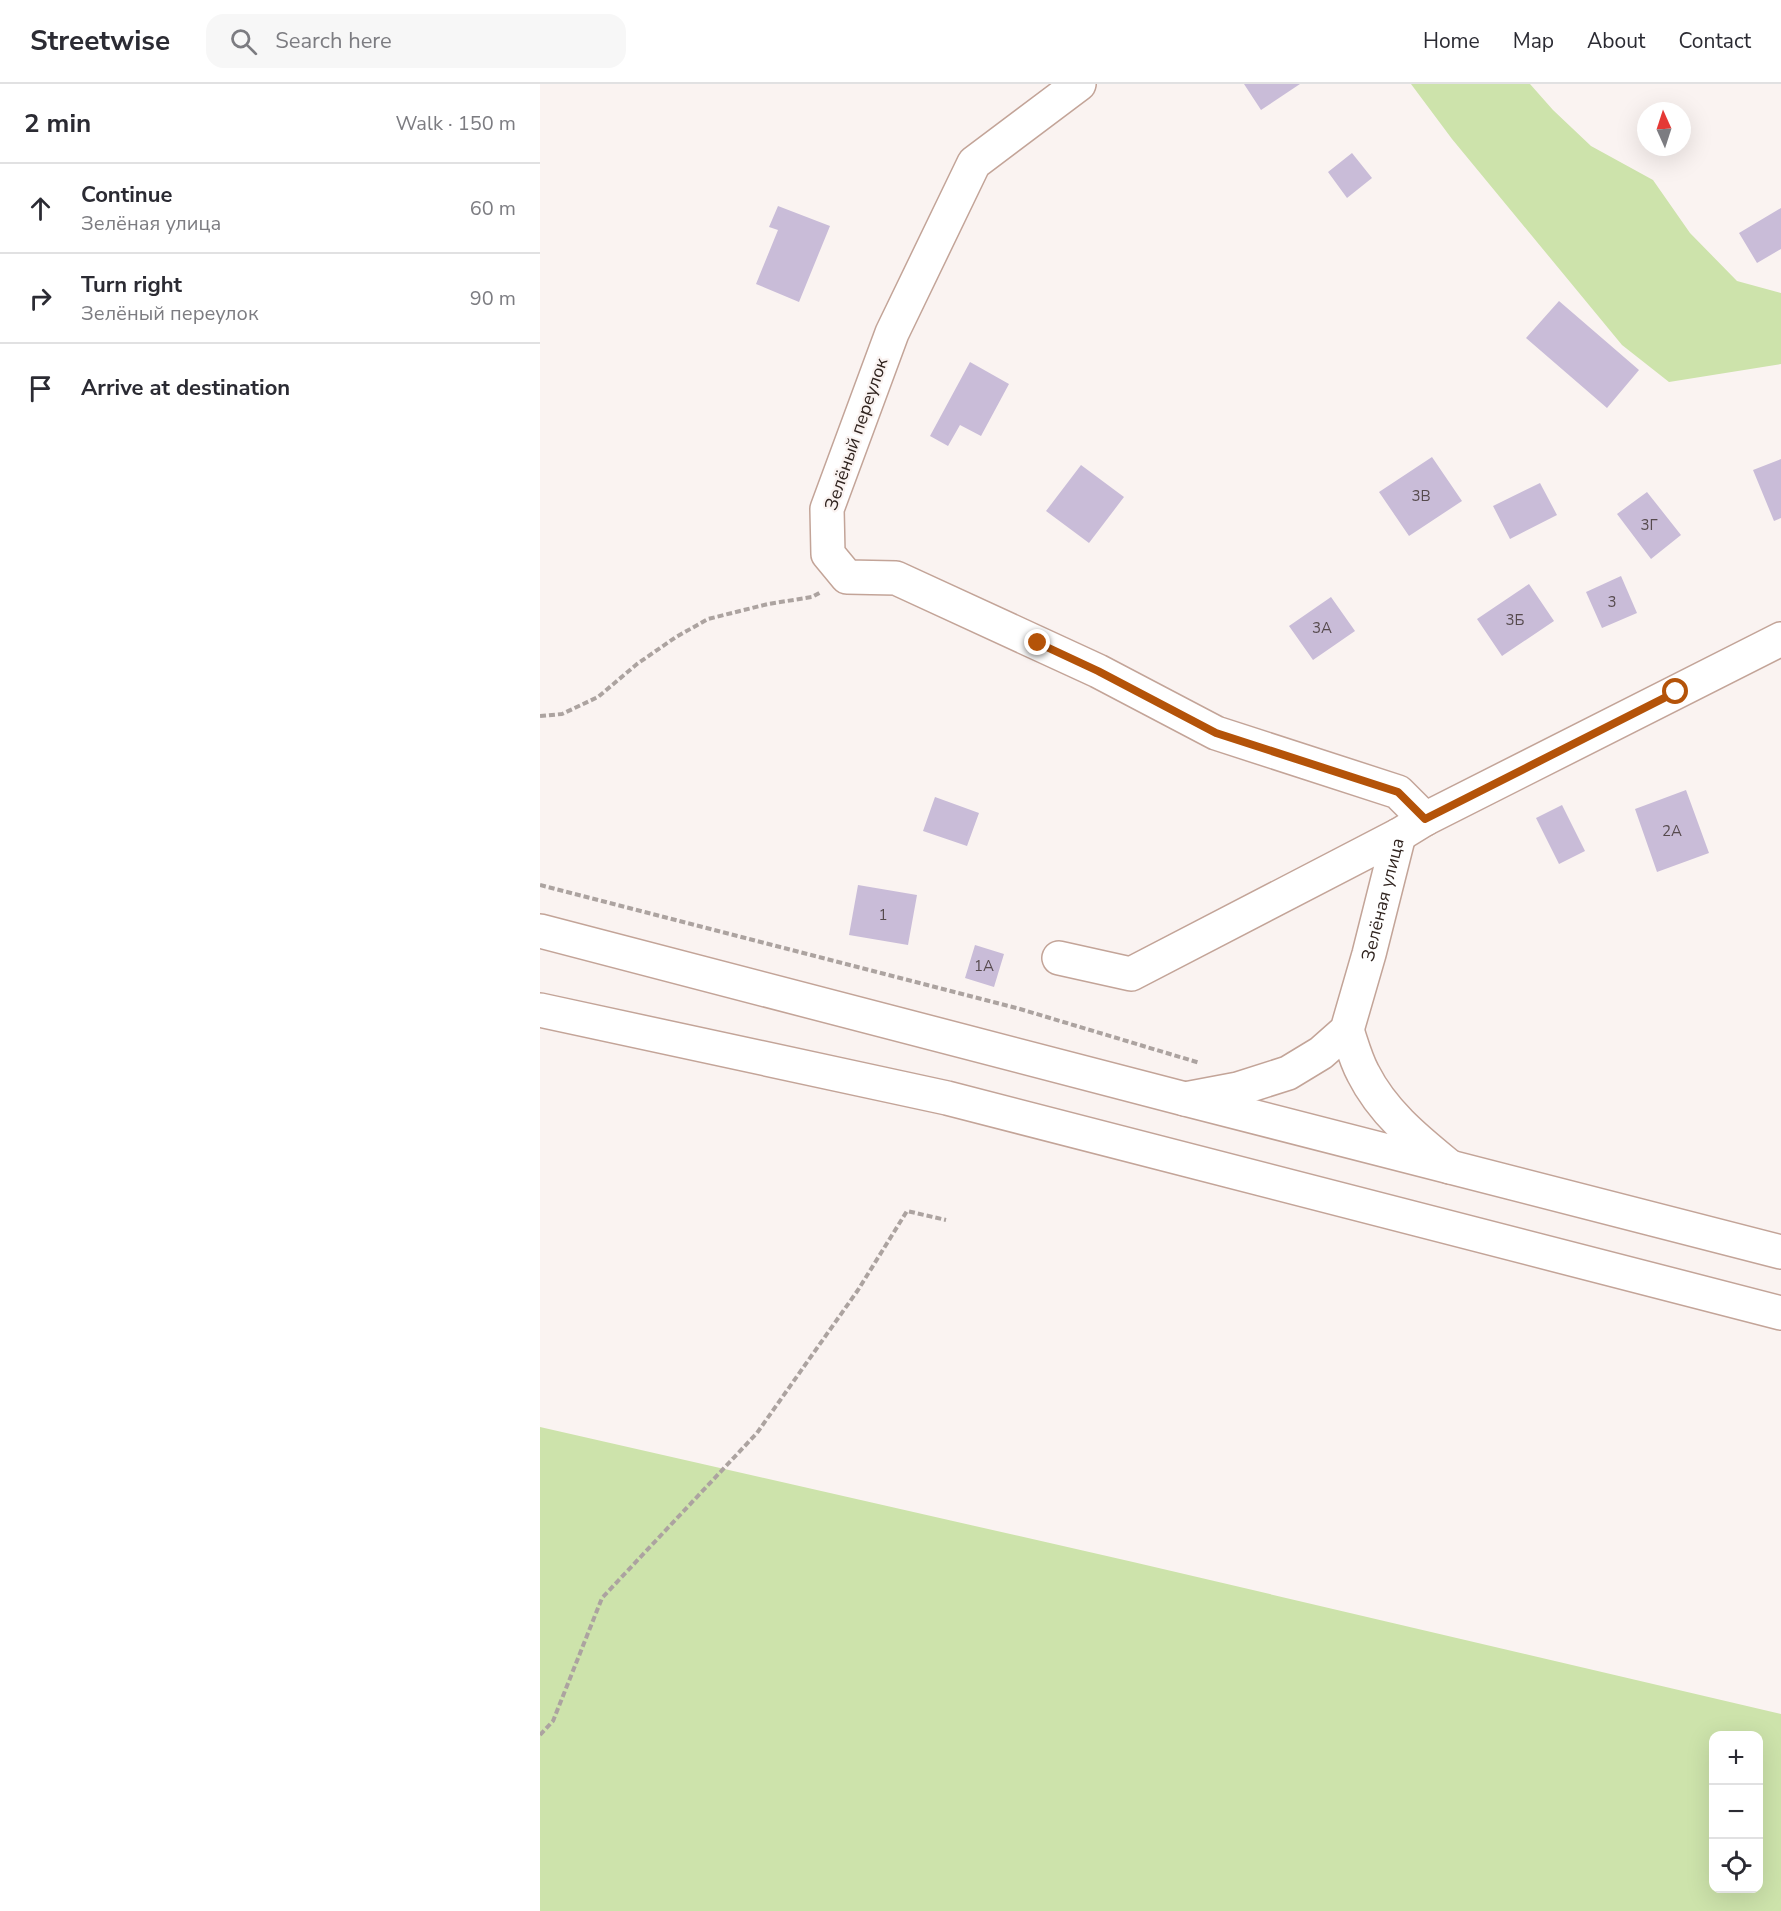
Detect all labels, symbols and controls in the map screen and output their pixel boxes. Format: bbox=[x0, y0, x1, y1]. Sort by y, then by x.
search box bbox=[206, 14, 626, 68]
text: Streetwise bbox=[30, 22, 170, 60]
icon: search bbox=[227, 25, 260, 58]
text: Search here bbox=[275, 26, 392, 56]
text: Home bbox=[1423, 27, 1480, 55]
text: Map bbox=[1513, 27, 1554, 55]
text: About bbox=[1587, 27, 1645, 55]
text: Contact bbox=[1678, 27, 1751, 55]
north arrow bbox=[1637, 102, 1691, 156]
text: 2 min bbox=[24, 106, 91, 141]
text: Walk · 150 m bbox=[396, 110, 516, 137]
text: Continue bbox=[81, 180, 172, 210]
icon: ahead bbox=[24, 192, 57, 225]
text: 60 m bbox=[470, 195, 516, 222]
text: Зелёная улица bbox=[81, 210, 221, 237]
text: Turn right bbox=[81, 270, 182, 300]
icon: right bbox=[24, 282, 57, 315]
text: 90 m bbox=[470, 285, 516, 312]
text: Зелёный переулок bbox=[81, 300, 258, 327]
street label: Зелёный переулок bbox=[819, 354, 894, 513]
icon: arrive bbox=[24, 372, 57, 405]
text: Arrive at destination bbox=[81, 373, 290, 403]
house number: 3В bbox=[1411, 486, 1431, 506]
house number: 3Г bbox=[1640, 515, 1658, 535]
house number: 3 bbox=[1607, 592, 1617, 612]
house number: 3Б bbox=[1506, 610, 1525, 630]
house number: 3А bbox=[1312, 618, 1332, 638]
route end bbox=[1024, 629, 1050, 655]
route start bbox=[1662, 678, 1688, 704]
house number: 2А bbox=[1662, 821, 1682, 841]
street label: Зелёная улица bbox=[1356, 835, 1410, 964]
house number: 1 bbox=[878, 905, 888, 925]
house number: 1А bbox=[974, 956, 994, 976]
map controls bbox=[1709, 1731, 1763, 1893]
button: + bbox=[1709, 1731, 1763, 1785]
button: − bbox=[1709, 1785, 1763, 1839]
button: locate bbox=[1709, 1839, 1763, 1893]

